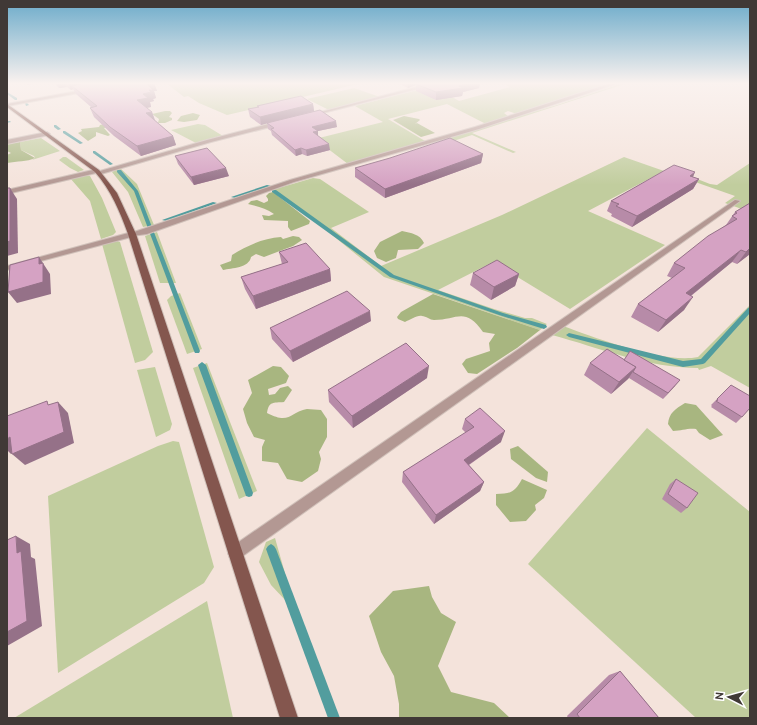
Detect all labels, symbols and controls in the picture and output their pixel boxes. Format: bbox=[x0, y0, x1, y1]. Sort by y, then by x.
north arrow bbox=[709, 677, 749, 717]
text: N bbox=[712, 691, 726, 701]

